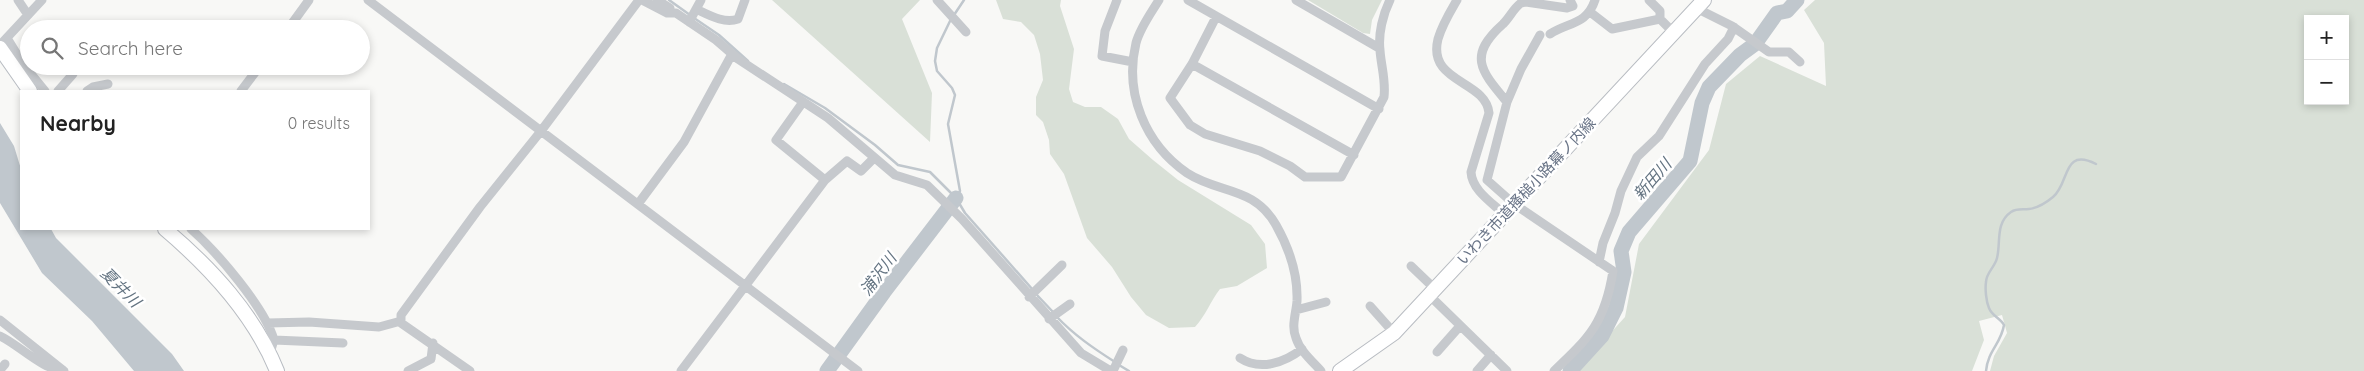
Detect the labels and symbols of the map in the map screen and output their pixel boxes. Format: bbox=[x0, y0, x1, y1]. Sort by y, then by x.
street label: いわき市道搔槌小路幕ノ内線 bbox=[1453, 113, 1599, 269]
water label: 新田川 bbox=[1629, 153, 1677, 204]
water label: 浦沢川 bbox=[856, 247, 902, 299]
water label: 夏井川 bbox=[97, 263, 146, 312]

